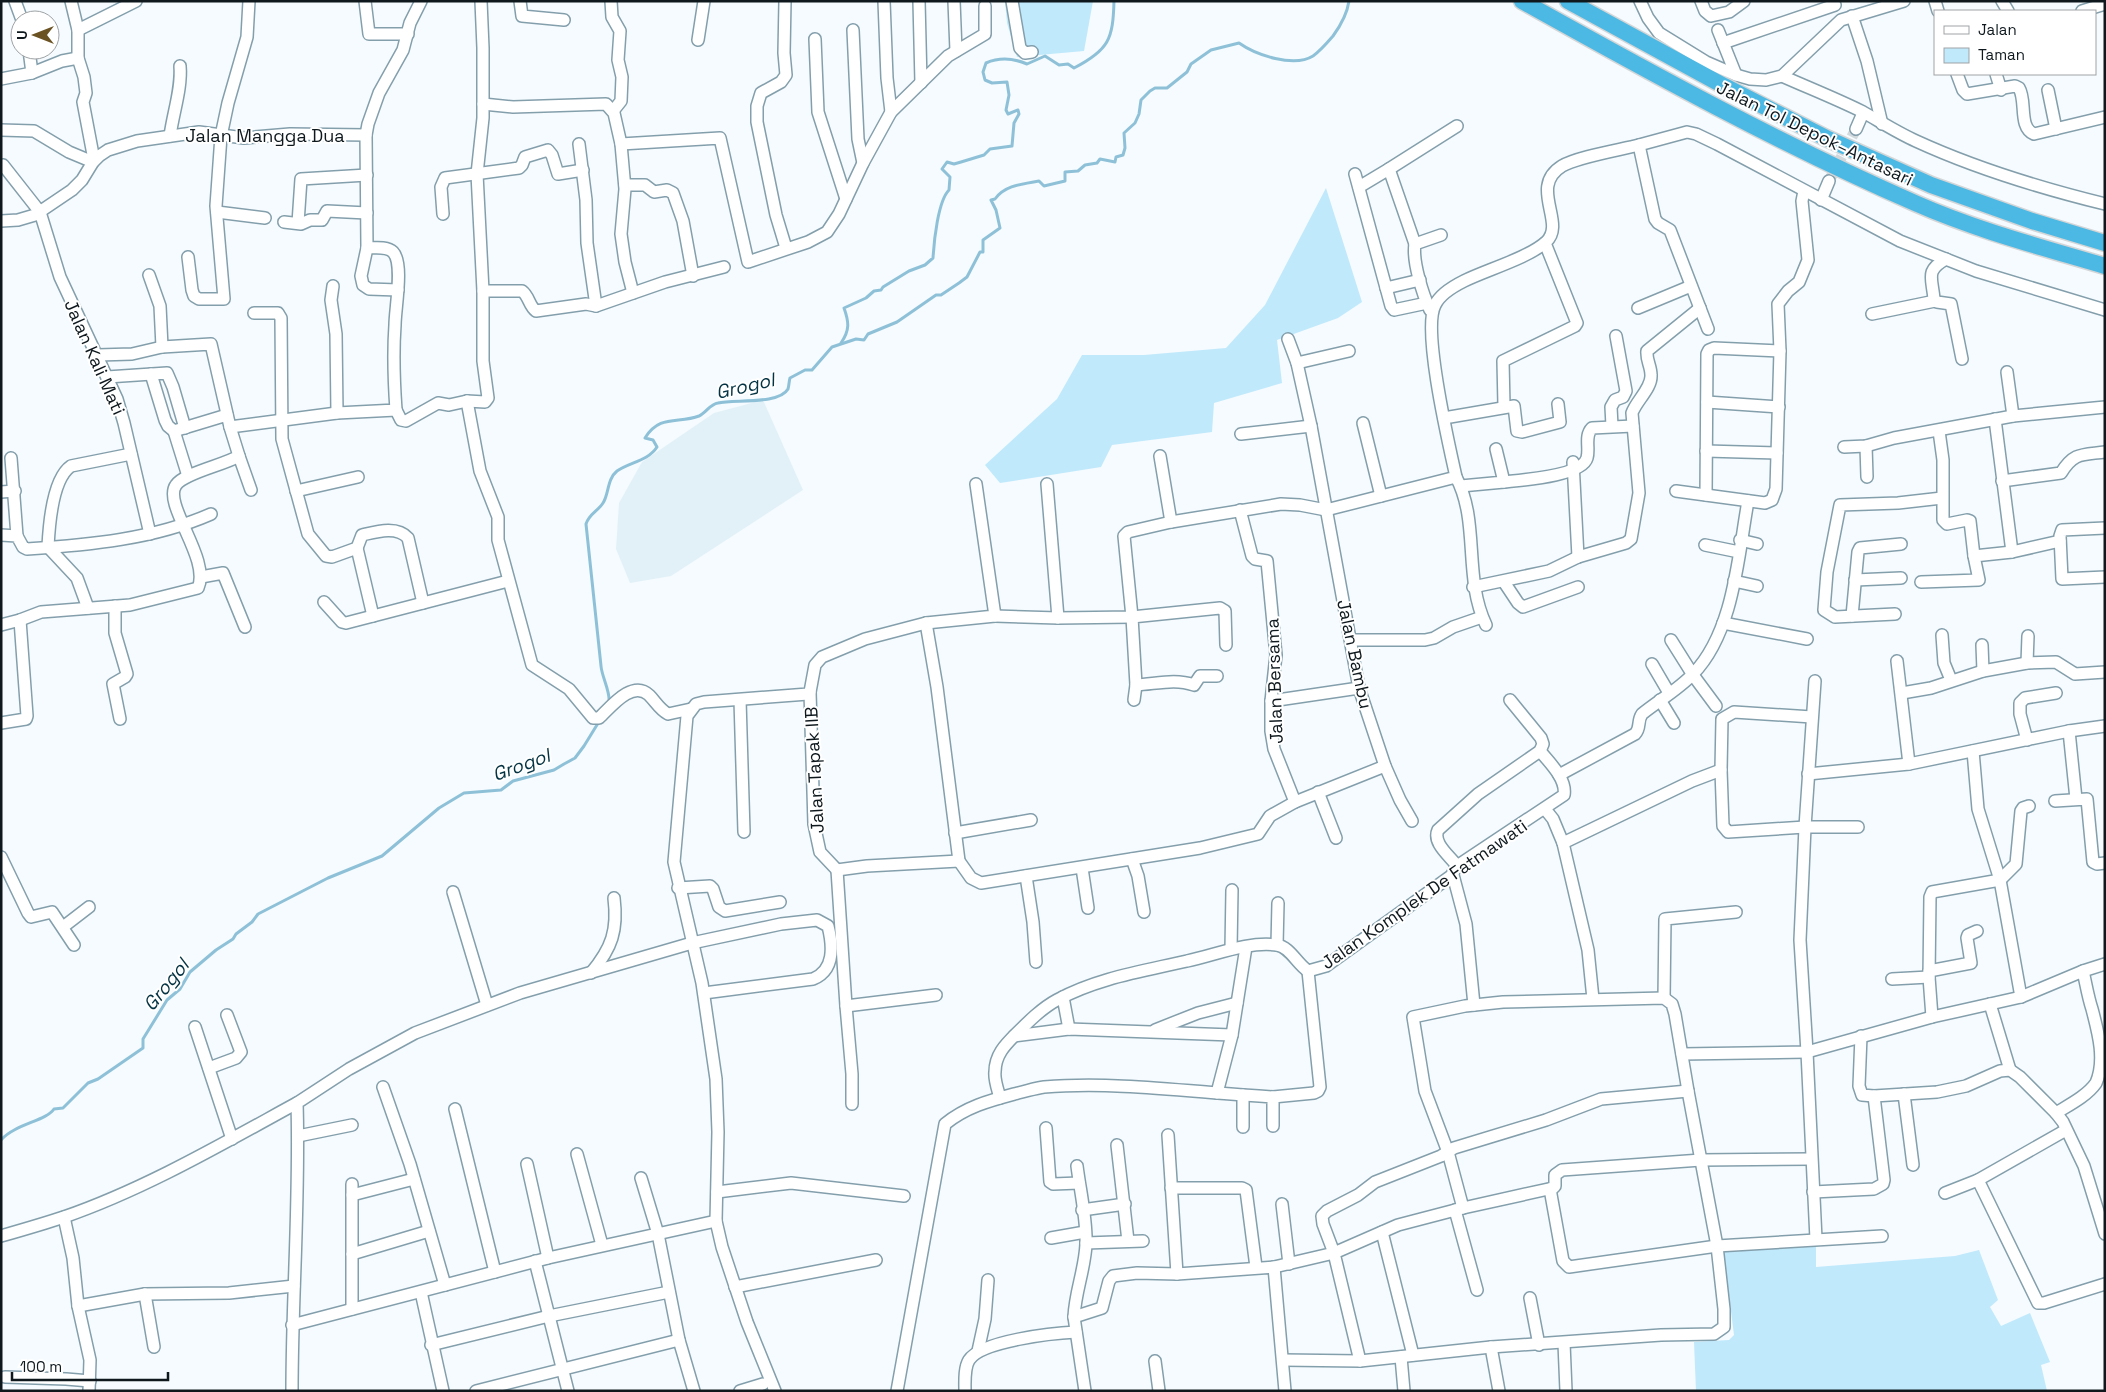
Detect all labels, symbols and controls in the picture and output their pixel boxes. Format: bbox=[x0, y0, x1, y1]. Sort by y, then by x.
north arrow bbox=[10, 10, 60, 60]
legend bbox=[1934, 10, 2096, 75]
text: Jalan bbox=[1978, 20, 2017, 39]
text: U bbox=[13, 30, 31, 40]
text: Taman bbox=[1978, 45, 2025, 64]
street label: Jalan Tol Depok–Antasari bbox=[1713, 75, 1917, 191]
street label: Jalan Mangga Dua bbox=[185, 124, 345, 147]
street label: Jalan Kali Mati bbox=[59, 296, 131, 418]
water label: Grogol bbox=[713, 367, 779, 405]
street label: Jalan Bambu bbox=[1332, 597, 1378, 711]
street label: Jalan Bersama bbox=[1260, 618, 1288, 744]
street label: Jalan Tapak IIB bbox=[799, 706, 829, 834]
water label: Grogol bbox=[489, 742, 556, 787]
street label: Jalan Komplek De Fatmawati bbox=[1316, 814, 1532, 974]
water label: Grogol bbox=[137, 952, 196, 1016]
scale bar bbox=[12, 1350, 169, 1382]
text: 100 m bbox=[20, 1357, 62, 1376]

